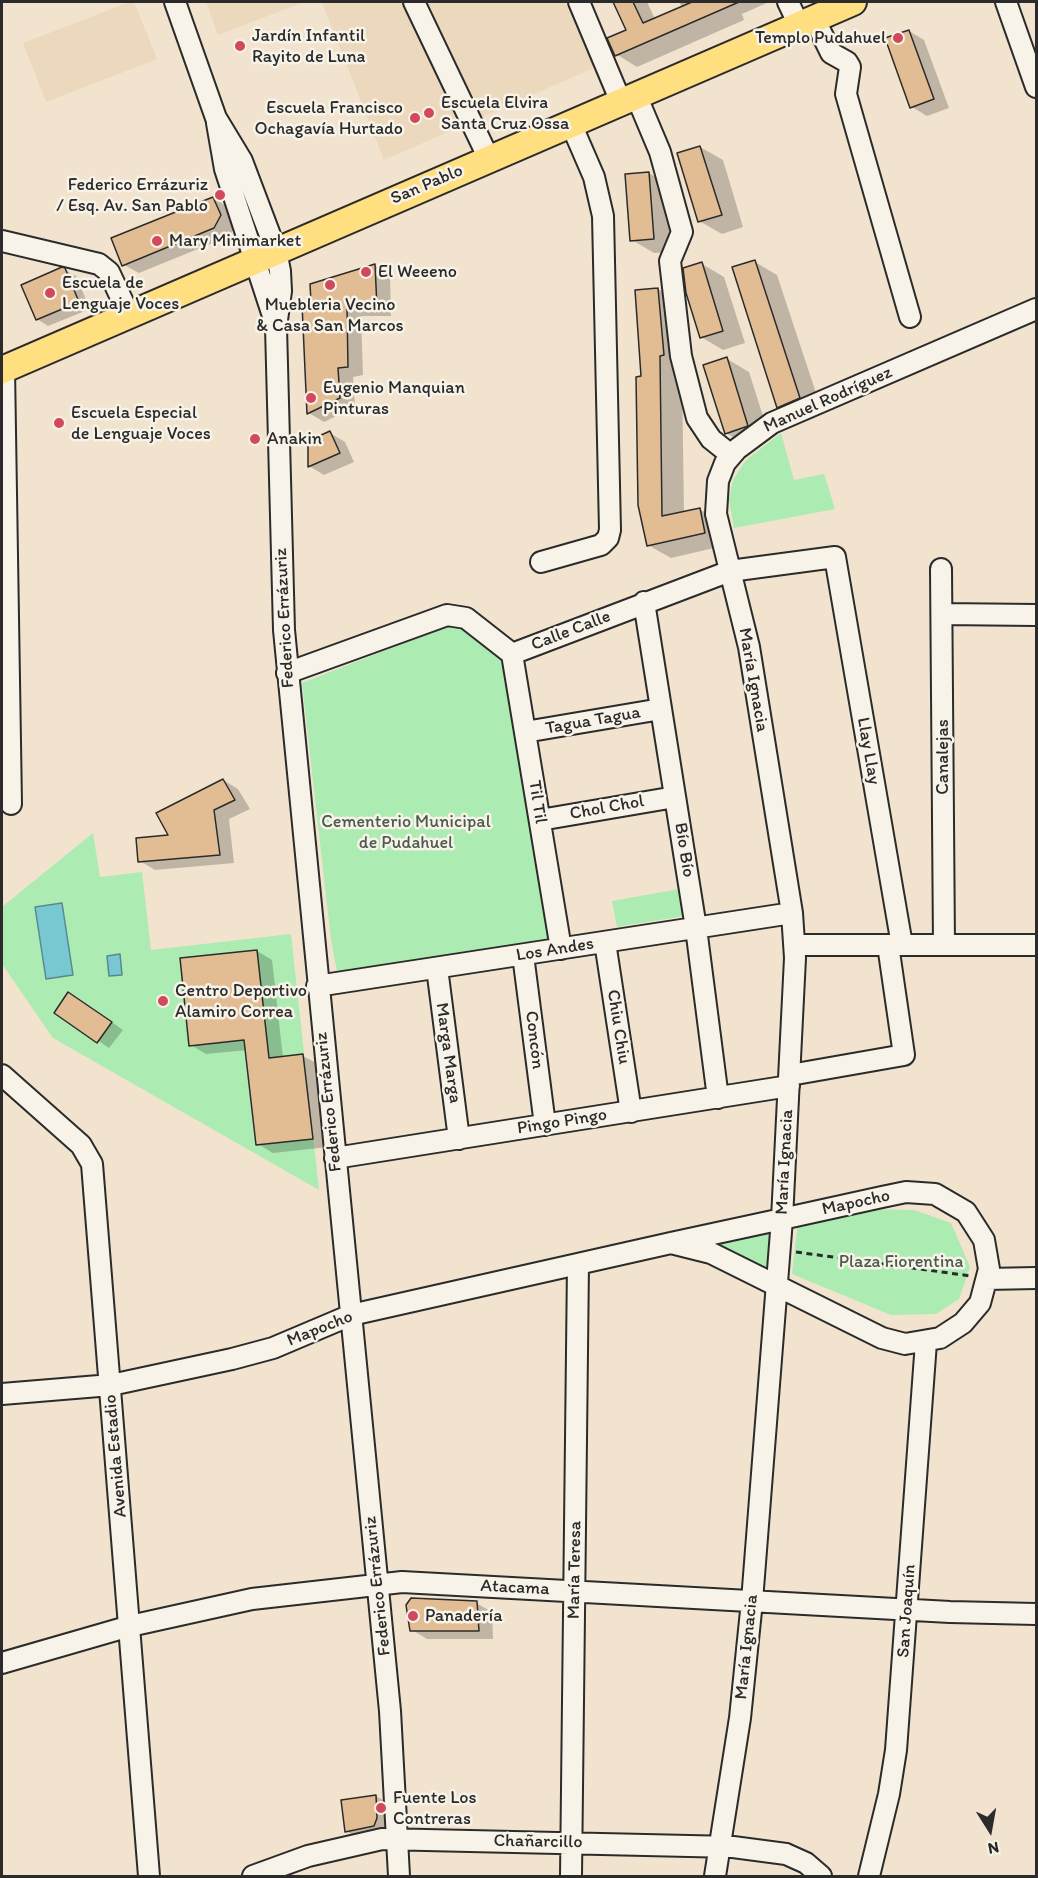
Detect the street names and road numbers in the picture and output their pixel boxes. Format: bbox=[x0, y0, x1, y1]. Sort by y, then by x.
street label: San Pablo bbox=[388, 160, 466, 210]
street label: Manuel Rodríguez bbox=[760, 362, 896, 438]
street label: Federico Errázuriz bbox=[271, 547, 299, 689]
street label: Calle Calle bbox=[528, 606, 614, 656]
street label: María Ignacia bbox=[733, 626, 773, 734]
street label: Tagua Tagua bbox=[544, 702, 642, 740]
street label: Llay Llay bbox=[851, 716, 885, 786]
street label: Canalejas bbox=[932, 719, 954, 795]
street label: Til Til bbox=[523, 779, 551, 825]
street label: Chol Chol bbox=[568, 791, 646, 825]
street label: Bío Bío bbox=[669, 821, 699, 879]
street label: Los Andes bbox=[515, 933, 595, 967]
street label: Chiu Chiu bbox=[601, 988, 635, 1066]
street label: Marga Marga bbox=[430, 1001, 466, 1105]
street label: Concón bbox=[520, 1010, 548, 1070]
street label: Federico Errázuriz bbox=[311, 1031, 347, 1173]
street label: Pingo Pingo bbox=[516, 1104, 608, 1140]
street label: María Ignacia bbox=[771, 1109, 799, 1215]
street label: Mapocho bbox=[820, 1185, 892, 1221]
street label: Mapocho bbox=[284, 1306, 356, 1352]
street label: Avenida Estadio bbox=[100, 1394, 132, 1518]
street label: Federico Errázuriz bbox=[360, 1515, 396, 1657]
street label: María Teresa bbox=[563, 1521, 587, 1619]
street label: San Joaquín bbox=[893, 1564, 921, 1658]
street label: Atacama bbox=[480, 1575, 550, 1601]
street label: María Ignacia bbox=[731, 1593, 763, 1701]
street label: Chañarcillo bbox=[493, 1830, 583, 1854]

